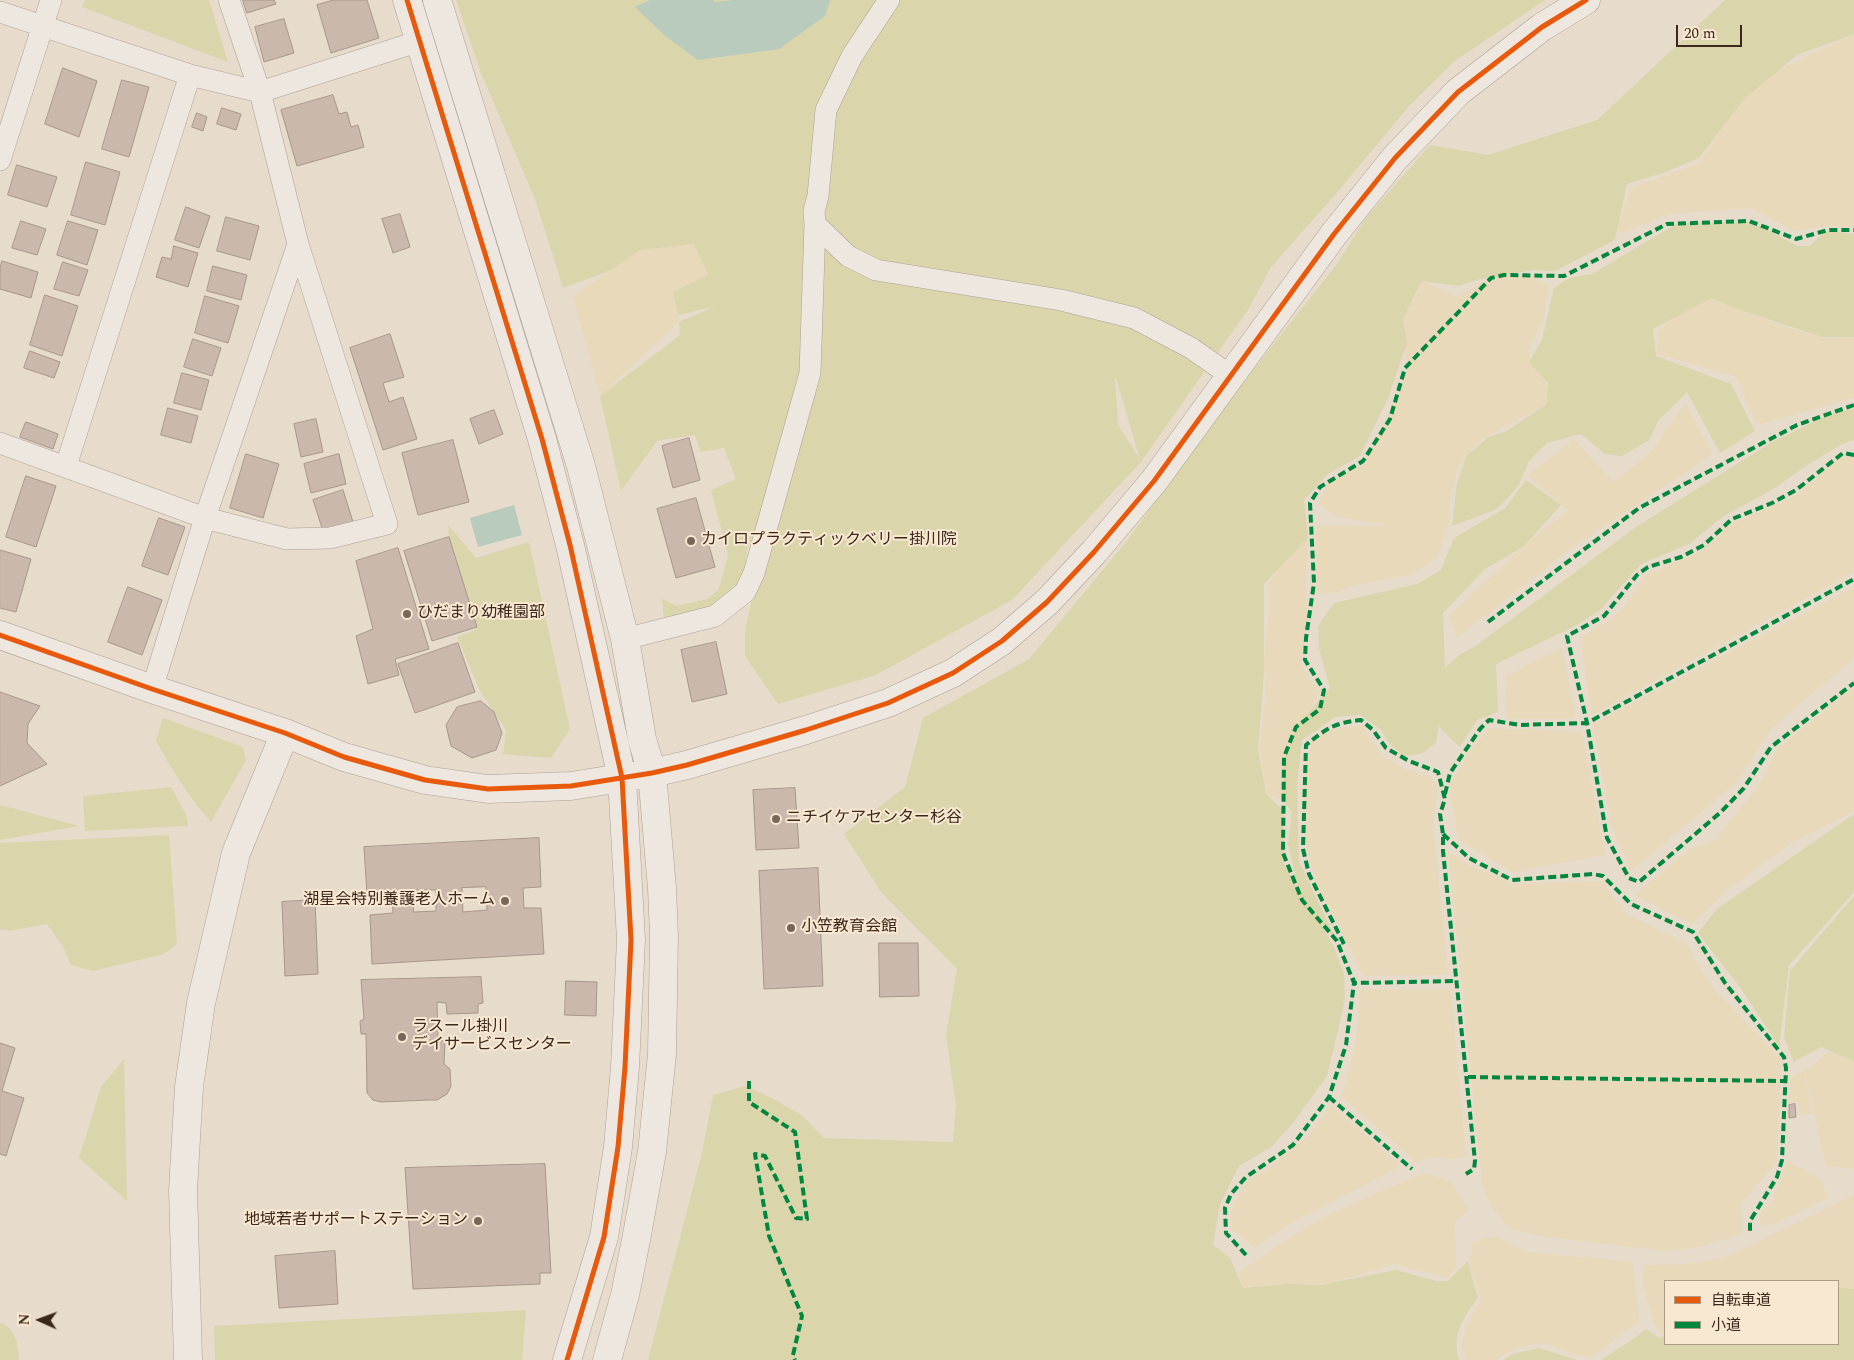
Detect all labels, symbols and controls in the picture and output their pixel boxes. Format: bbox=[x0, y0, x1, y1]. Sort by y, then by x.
scale bar bbox=[1679, 15, 1745, 47]
text: 20 m bbox=[1684, 22, 1716, 45]
place label: カイロプラクティックベリー掛川院 bbox=[701, 531, 957, 551]
marker: カイロプラクティックベリー掛川院 bbox=[685, 535, 697, 547]
place label: ひだまり幼稚園部 bbox=[417, 604, 545, 624]
marker: ひだまり幼稚園部 bbox=[401, 608, 413, 620]
place label: ニチイケアセンター杉谷 bbox=[786, 809, 962, 829]
marker: ニチイケアセンター杉谷 bbox=[770, 813, 782, 825]
place label: 湖星会特別養護老人ホーム bbox=[303, 891, 495, 911]
marker: 湖星会特別養護老人ホーム bbox=[499, 895, 511, 907]
place label: 小笠教育会館 bbox=[801, 918, 897, 938]
marker: 小笠教育会館 bbox=[785, 922, 797, 934]
place label: ラスール掛川 デイサービスセンター bbox=[412, 1018, 572, 1056]
marker: ラスール掛川 デイサービスセンター bbox=[396, 1031, 408, 1043]
place label: 地域若者サポートステーション bbox=[244, 1211, 468, 1231]
marker: 地域若者サポートステーション bbox=[472, 1215, 484, 1227]
legend bbox=[1664, 1280, 1839, 1345]
text: 自転車道 bbox=[1711, 1289, 1771, 1312]
north arrow bbox=[15, 1295, 65, 1345]
text: N bbox=[14, 1313, 35, 1326]
text: 小道 bbox=[1711, 1314, 1741, 1337]

